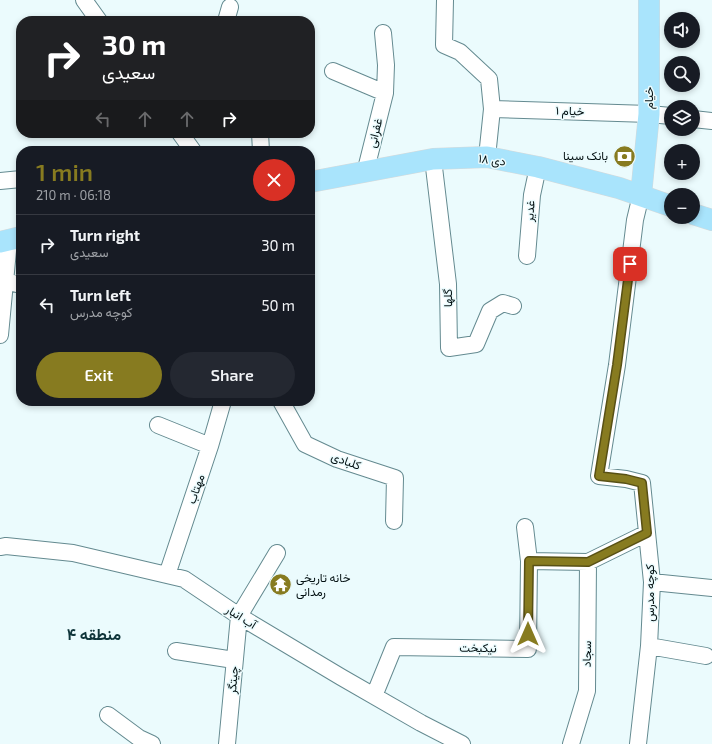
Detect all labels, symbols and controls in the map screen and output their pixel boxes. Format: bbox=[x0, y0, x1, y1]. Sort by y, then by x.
map controls bbox=[664, 12, 700, 224]
button: sound bbox=[664, 12, 700, 48]
text: 30 m bbox=[102, 27, 166, 61]
icon: right bbox=[36, 32, 88, 84]
button: search bbox=[664, 56, 700, 92]
text: سعیدی bbox=[102, 61, 155, 83]
street label: خیام bbox=[641, 87, 657, 109]
button: layers bbox=[664, 100, 700, 136]
street label: خیام ۱ bbox=[555, 103, 585, 119]
icon: left bbox=[92, 108, 114, 130]
icon: ahead bbox=[134, 108, 156, 130]
icon: ahead bbox=[176, 108, 198, 130]
icon: right bbox=[218, 108, 240, 130]
street label: غفرانی bbox=[364, 116, 386, 150]
bank icon: بانک سینا bbox=[611, 143, 637, 169]
button: + bbox=[664, 144, 700, 180]
place label: بانک سینا bbox=[563, 148, 608, 163]
street label: ۱۸ دی bbox=[477, 150, 507, 170]
text: 1 min bbox=[36, 157, 93, 186]
button: close bbox=[253, 159, 295, 201]
text: 210 m · 06:18 bbox=[36, 187, 111, 203]
button: − bbox=[664, 188, 700, 224]
street label: غدیر bbox=[521, 200, 539, 223]
text: Turn right bbox=[70, 226, 140, 244]
icon: right bbox=[36, 234, 58, 256]
text: 30 m bbox=[261, 236, 295, 254]
text: سعیدی bbox=[70, 244, 109, 260]
pin bbox=[613, 247, 647, 281]
icon: arrive bbox=[619, 253, 641, 275]
text: Turn left bbox=[70, 286, 131, 304]
street label: گلها bbox=[440, 289, 456, 307]
icon: left bbox=[36, 294, 58, 316]
text: 50 m bbox=[261, 296, 295, 314]
text: کوچه مدرس bbox=[70, 304, 133, 320]
button: Exit bbox=[36, 352, 162, 398]
button: Share bbox=[170, 352, 295, 398]
street label: کلبادی bbox=[329, 448, 363, 474]
street label: مهتاب bbox=[183, 472, 209, 506]
street label: کوچه مدرس bbox=[642, 564, 658, 622]
place label: خانه تاریخی رمدانی bbox=[296, 570, 350, 600]
temple icon: خانه تاریخی رمدانی bbox=[267, 572, 293, 598]
street label: آب انبار bbox=[222, 601, 260, 633]
position arrow bbox=[507, 613, 549, 655]
district label: منطقه ۴ bbox=[67, 624, 121, 643]
street label: نیکبخت bbox=[459, 640, 497, 655]
street label: سجاد bbox=[579, 641, 594, 667]
street label: چیتگر bbox=[224, 665, 242, 696]

